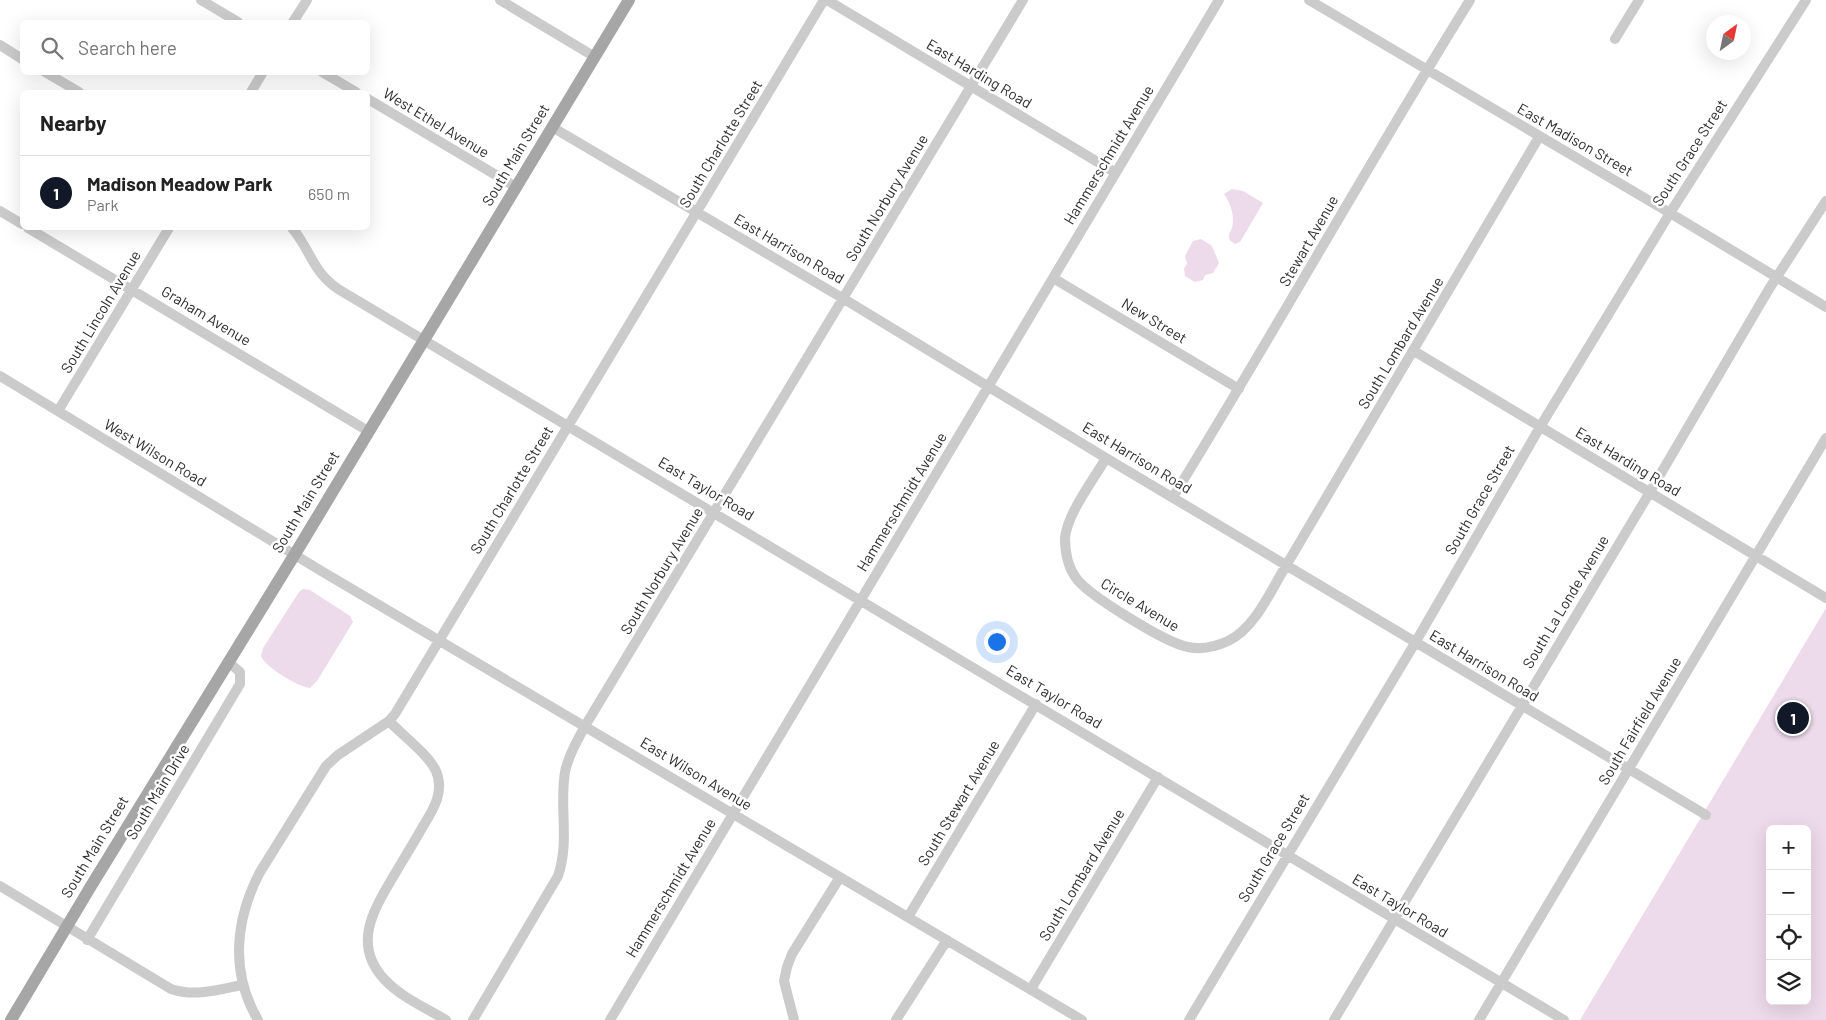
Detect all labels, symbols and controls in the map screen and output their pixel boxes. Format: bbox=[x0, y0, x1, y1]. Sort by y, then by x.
north arrow bbox=[1706, 15, 1751, 60]
search box bbox=[20, 20, 370, 75]
icon: search bbox=[38, 34, 66, 62]
street label: East Harding Road bbox=[924, 35, 1035, 112]
text: Search here bbox=[78, 36, 177, 59]
street label: South Charlotte Street bbox=[675, 76, 765, 211]
street label: Hammerschmidt Avenue bbox=[1059, 82, 1157, 227]
street label: West Ethel Avenue bbox=[380, 83, 493, 161]
street label: South Grace Street bbox=[1648, 96, 1730, 209]
street label: East Madison Street bbox=[1515, 99, 1636, 179]
street label: South Main Street bbox=[478, 100, 553, 209]
text: Nearby bbox=[40, 110, 106, 135]
street label: South Norbury Avenue bbox=[841, 131, 931, 264]
text: Madison Meadow Park bbox=[87, 172, 273, 195]
text: 1 bbox=[53, 184, 59, 203]
text: 650 m bbox=[308, 184, 350, 203]
street label: Stewart Avenue bbox=[1275, 192, 1341, 289]
text: Park bbox=[87, 195, 118, 214]
street label: East Harrison Road bbox=[731, 209, 848, 287]
street label: South Lincoln Avenue bbox=[56, 247, 144, 376]
street label: South Lombard Avenue bbox=[1354, 273, 1447, 412]
street label: Graham Avenue bbox=[159, 281, 254, 349]
street label: New Street bbox=[1119, 294, 1190, 347]
street label: West Wilson Road bbox=[101, 415, 210, 490]
street label: East Harrison Road bbox=[1080, 417, 1195, 497]
street label: South Charlotte Street bbox=[466, 422, 556, 557]
street label: East Harding Road bbox=[1573, 423, 1684, 500]
street label: Hammerschmidt Avenue bbox=[852, 429, 950, 574]
street label: South Grace Street bbox=[1440, 442, 1518, 557]
street label: South Main Street bbox=[268, 447, 343, 556]
street label: East Taylor Road bbox=[655, 452, 758, 524]
street label: South Norbury Avenue bbox=[616, 504, 706, 637]
street label: South La Londe Avenue bbox=[1518, 532, 1612, 671]
street label: Circle Avenue bbox=[1098, 574, 1183, 635]
street label: East Harrison Road bbox=[1427, 625, 1542, 705]
your location bbox=[984, 629, 1010, 655]
street label: South Fairfield Avenue bbox=[1594, 653, 1684, 788]
street label: East Taylor Road bbox=[1003, 660, 1106, 732]
pin: 1 bbox=[1777, 699, 1809, 737]
street label: East Wilson Avenue bbox=[637, 733, 756, 814]
street label: South Stewart Avenue bbox=[913, 736, 1003, 869]
street label: South Main Drive bbox=[122, 740, 193, 843]
street label: South Grace Street bbox=[1234, 790, 1313, 905]
street label: South Main Street bbox=[57, 792, 132, 901]
street label: South Lombard Avenue bbox=[1035, 805, 1128, 944]
street label: Hammerschmidt Avenue bbox=[621, 815, 719, 960]
map controls bbox=[1766, 825, 1811, 1005]
button: + bbox=[1766, 825, 1811, 870]
street label: East Taylor Road bbox=[1349, 869, 1452, 941]
button: − bbox=[1766, 870, 1811, 915]
button: locate bbox=[1766, 915, 1811, 960]
button: layers bbox=[1766, 960, 1811, 1005]

